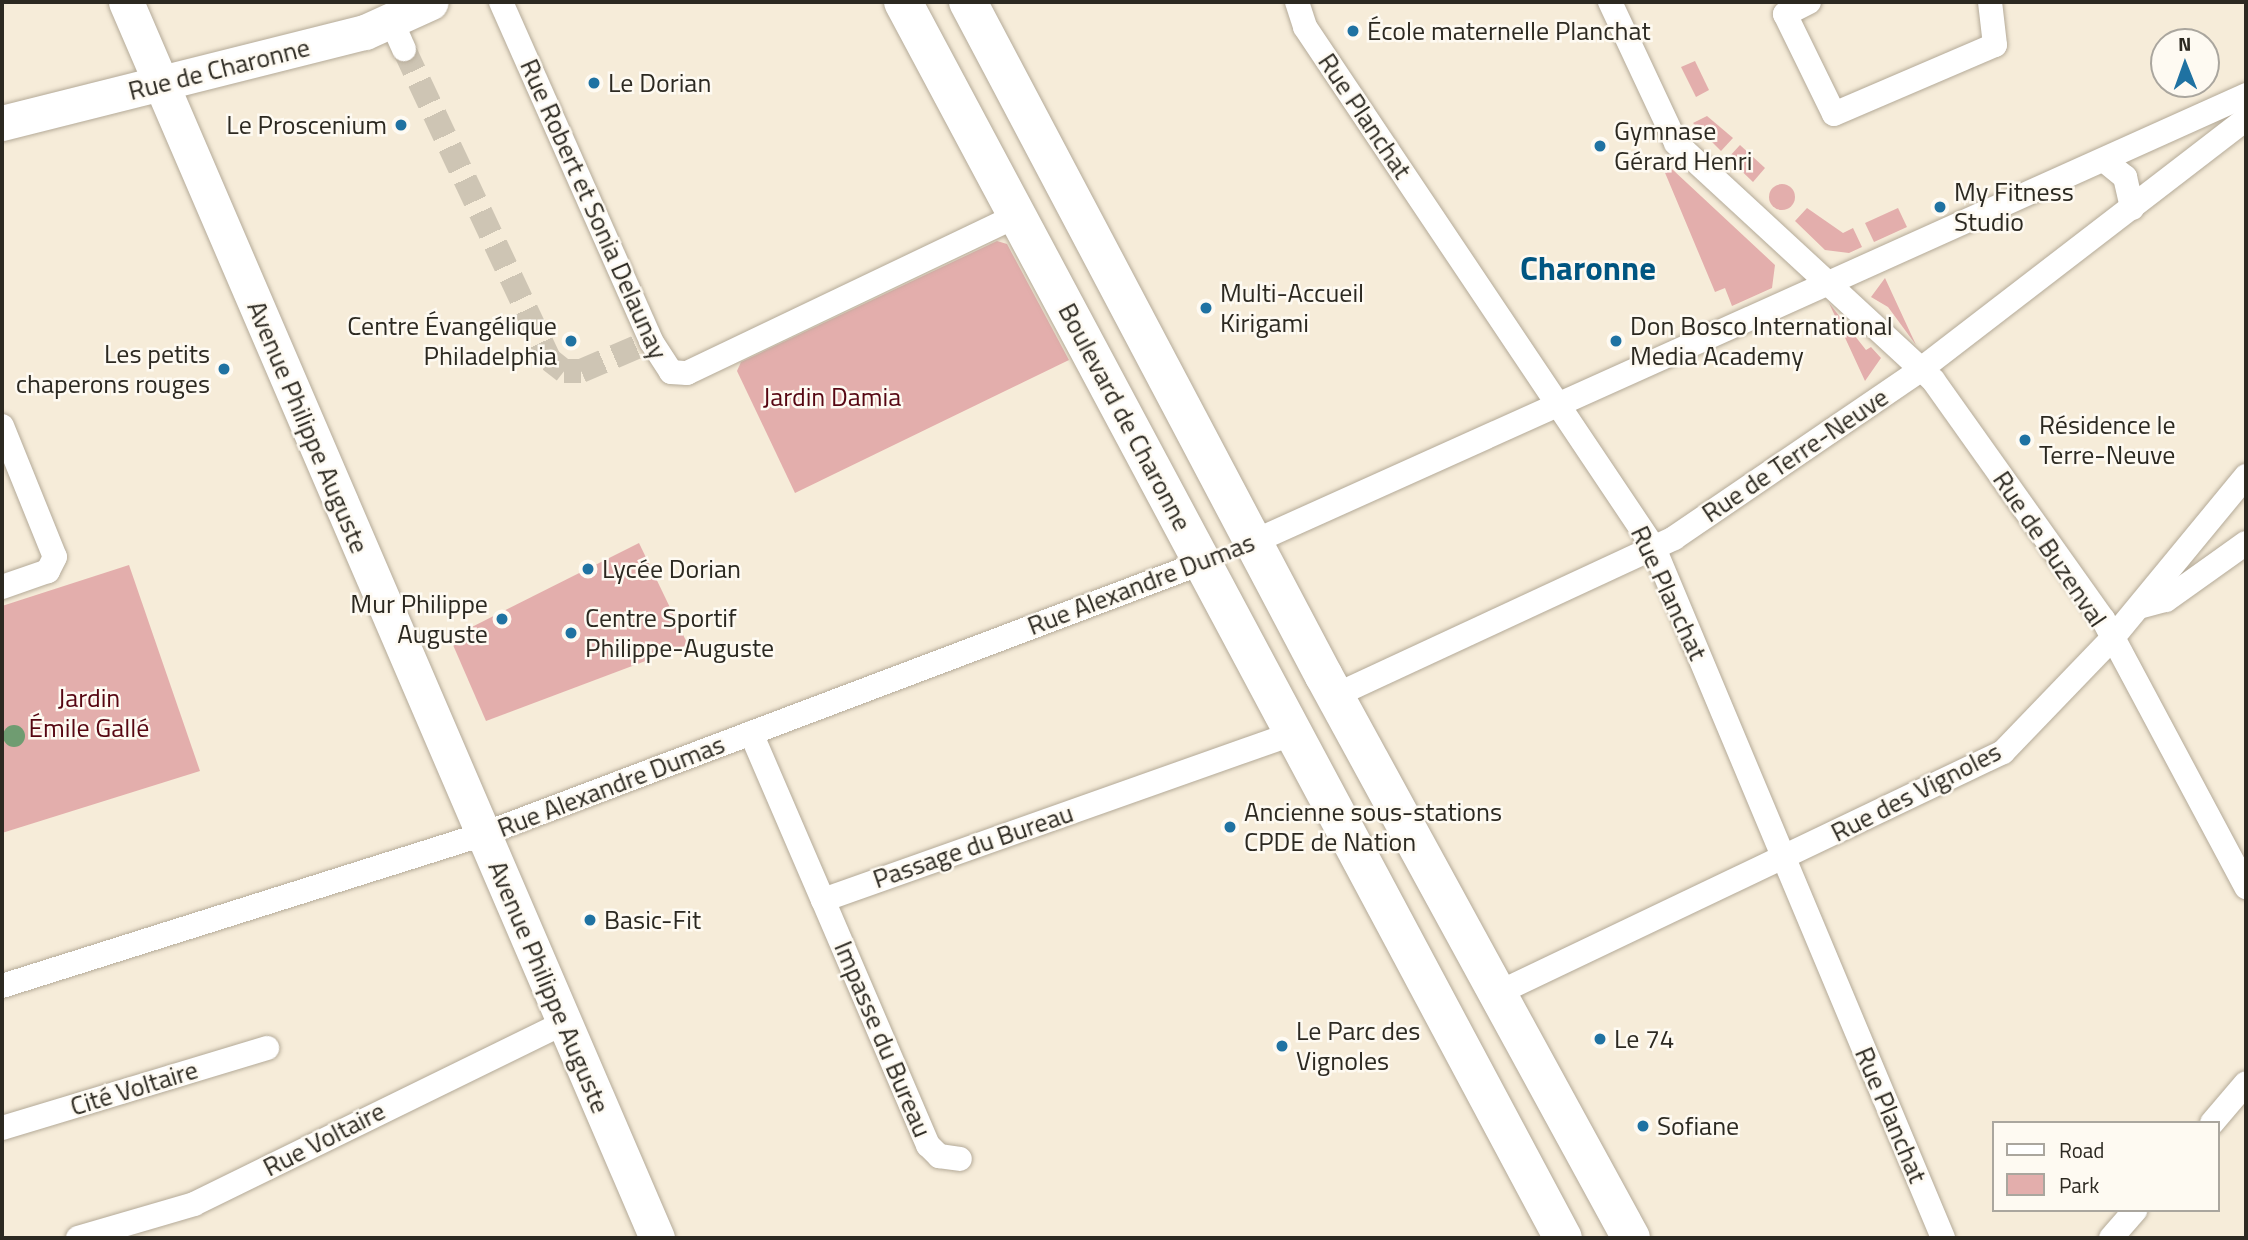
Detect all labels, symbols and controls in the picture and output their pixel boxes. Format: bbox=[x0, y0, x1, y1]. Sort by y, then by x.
place label: École maternelle Planchat bbox=[1367, 15, 1651, 47]
marker: École maternelle Planchat bbox=[1345, 23, 1361, 39]
north arrow bbox=[2150, 28, 2220, 98]
text: N bbox=[2178, 29, 2191, 58]
street label: Rue de Charonne bbox=[125, 31, 313, 107]
street label: Rue Planchat bbox=[1312, 47, 1418, 185]
street label: Rue Robert et Sonia Delaunay bbox=[514, 54, 674, 364]
place label: Le Dorian bbox=[608, 67, 711, 99]
marker: Le Dorian bbox=[586, 75, 602, 91]
place label: Le Proscenium bbox=[226, 109, 387, 141]
place label: Gymnase Gérard Henri bbox=[1614, 115, 1753, 176]
marker: Le Proscenium bbox=[393, 117, 409, 133]
marker: Gymnase Gérard Henri bbox=[1592, 138, 1608, 154]
place label: My Fitness Studio bbox=[1954, 176, 2074, 238]
marker: My Fitness Studio bbox=[1932, 199, 1948, 215]
district label: Charonne bbox=[1520, 249, 1656, 289]
place label: Multi-Accueil Kirigami bbox=[1220, 277, 1364, 338]
street label: Avenue Philippe Auguste bbox=[241, 296, 375, 558]
street label: Boulevard de Charonne bbox=[1052, 298, 1198, 536]
marker: Multi-Accueil Kirigami bbox=[1198, 300, 1214, 316]
place label: Centre Évangélique Philadelphia bbox=[347, 310, 557, 372]
place label: Don Bosco International Media Academy bbox=[1630, 310, 1893, 372]
marker: Centre Évangélique Philadelphia bbox=[563, 333, 579, 349]
marker: Don Bosco International Media Academy bbox=[1608, 333, 1624, 349]
place label: Les petits chaperons rouges bbox=[16, 338, 210, 400]
marker: Les petits chaperons rouges bbox=[216, 361, 232, 377]
park label: Jardin Damia bbox=[763, 381, 901, 413]
street label: Rue de Terre-Neuve bbox=[1696, 381, 1894, 529]
place label: Résidence le Terre-Neuve bbox=[2039, 409, 2176, 471]
marker: Résidence le Terre-Neuve bbox=[2017, 432, 2033, 448]
street label: Rue de Buzenval bbox=[1986, 465, 2114, 633]
street label: Rue Planchat bbox=[1624, 521, 1714, 665]
street label: Rue Alexandre Dumas bbox=[1023, 526, 1259, 642]
place label: Lycée Dorian bbox=[602, 553, 741, 585]
marker: Lycée Dorian bbox=[580, 561, 596, 577]
place label: Mur Philippe Auguste bbox=[350, 588, 488, 650]
place label: Centre Sportif Philippe-Auguste bbox=[585, 602, 774, 664]
marker: Mur Philippe Auguste bbox=[494, 611, 510, 627]
marker: Centre Sportif Philippe-Auguste bbox=[563, 625, 579, 641]
park label: Jardin Émile Gallé bbox=[29, 682, 149, 744]
street label: Rue Alexandre Dumas bbox=[493, 728, 729, 844]
street label: Rue des Vignoles bbox=[1826, 736, 2006, 848]
place label: Ancienne sous-stations CPDE de Nation bbox=[1244, 796, 1502, 858]
street label: Passage du Bureau bbox=[869, 797, 1077, 895]
marker: Ancienne sous-stations CPDE de Nation bbox=[1222, 819, 1238, 835]
street label: Avenue Philippe Auguste bbox=[482, 856, 616, 1118]
place label: Basic-Fit bbox=[604, 904, 701, 936]
marker: Basic-Fit bbox=[582, 912, 598, 928]
street label: Impasse du Bureau bbox=[828, 936, 938, 1142]
place label: Le Parc des Vignoles bbox=[1296, 1015, 1420, 1076]
place label: Le 74 bbox=[1614, 1023, 1674, 1055]
marker: Le 74 bbox=[1592, 1031, 1608, 1047]
marker: Le Parc des Vignoles bbox=[1274, 1038, 1290, 1054]
street label: Rue Planchat bbox=[1848, 1042, 1934, 1188]
street label: Cité Voltaire bbox=[67, 1054, 201, 1122]
street label: Rue Voltaire bbox=[258, 1095, 390, 1183]
place label: Sofiane bbox=[1657, 1110, 1739, 1142]
marker: Sofiane bbox=[1635, 1118, 1651, 1134]
legend bbox=[1993, 1121, 2220, 1212]
text: Road bbox=[2059, 1134, 2104, 1166]
text: Park bbox=[2059, 1169, 2099, 1201]

